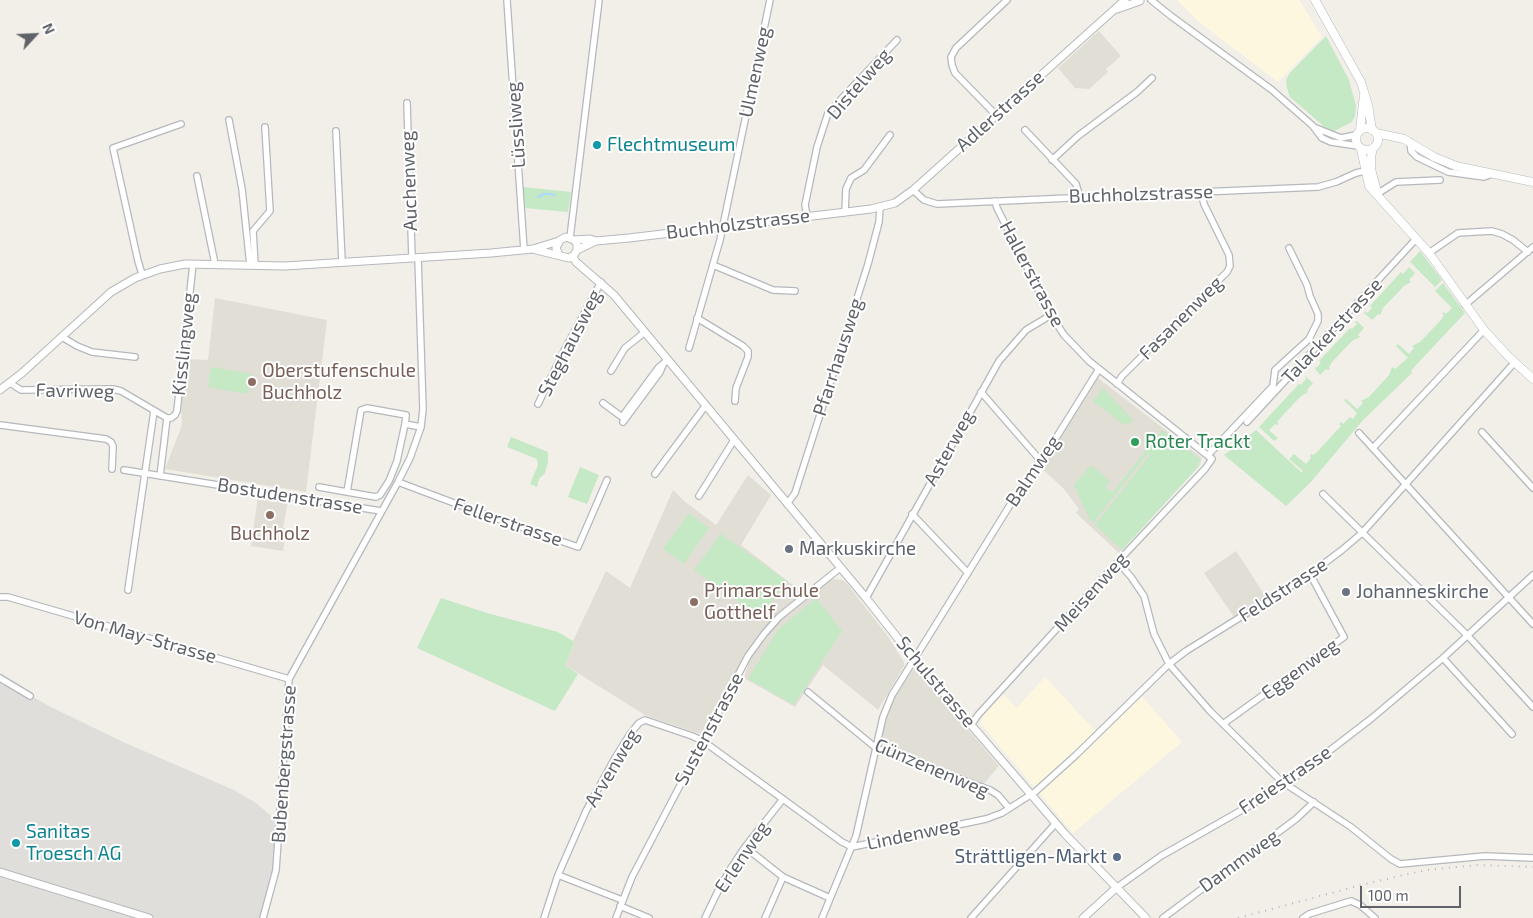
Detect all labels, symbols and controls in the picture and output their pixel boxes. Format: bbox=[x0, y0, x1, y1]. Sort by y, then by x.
north arrow bbox=[10, 10, 60, 60]
text: N bbox=[39, 20, 59, 37]
street label: Ulmenweg bbox=[734, 24, 776, 120]
street label: Distelweg bbox=[822, 44, 896, 124]
street label: Adlerstrasse bbox=[951, 66, 1049, 156]
street label: Lüssliweg bbox=[502, 81, 530, 169]
street label: Auchenweg bbox=[396, 130, 422, 232]
place label: Flechtmuseum bbox=[607, 134, 735, 156]
marker: Flechtmuseum bbox=[591, 139, 603, 151]
street label: Buchholzstrasse bbox=[1068, 180, 1214, 208]
street label: Buchholzstrasse bbox=[665, 204, 811, 244]
street label: Hallerstrasse bbox=[995, 217, 1069, 331]
street label: Fasanenweg bbox=[1134, 271, 1228, 365]
street label: Talackerstrasse bbox=[1277, 273, 1387, 389]
street label: Steghausweg bbox=[533, 286, 607, 400]
street label: Kisslingweg bbox=[167, 291, 201, 397]
street label: Pfarrhausweg bbox=[808, 295, 868, 419]
place label: Oberstufenschule Buchholz bbox=[262, 360, 416, 404]
marker: Oberstufenschule Buchholz bbox=[246, 376, 258, 388]
street label: Favriweg bbox=[35, 379, 115, 403]
street label: Asterweg bbox=[919, 406, 979, 490]
street label: Balmweg bbox=[1001, 431, 1065, 511]
place label: Roter Trackt bbox=[1145, 431, 1250, 453]
marker: Roter Trackt bbox=[1129, 436, 1141, 448]
street label: Bostudenstrasse bbox=[216, 473, 364, 519]
street label: Fellerstrasse bbox=[451, 493, 565, 551]
marker: Buchholz bbox=[264, 509, 276, 521]
place label: Buchholz bbox=[230, 523, 310, 545]
place label: Markuskirche bbox=[799, 538, 916, 560]
marker: Markuskirche bbox=[783, 543, 795, 555]
street label: Meisenweg bbox=[1049, 548, 1133, 636]
street label: Feldstrasse bbox=[1234, 553, 1332, 627]
place label: Primarschule Gotthelf bbox=[704, 580, 819, 624]
place label: Johanneskirche bbox=[1356, 581, 1489, 603]
marker: Johanneskirche bbox=[1340, 586, 1352, 598]
marker: Primarschule Gotthelf bbox=[688, 596, 700, 608]
street label: Von May-Strasse bbox=[71, 606, 219, 668]
street label: Schulstrasse bbox=[891, 632, 981, 732]
street label: Eggenweg bbox=[1257, 634, 1343, 704]
street label: Sustenstrasse bbox=[670, 669, 748, 789]
street label: Bubenbergstrasse bbox=[267, 684, 301, 844]
street label: Arvenweg bbox=[580, 725, 644, 811]
street label: Günzenenweg bbox=[871, 734, 993, 802]
street label: Freiestrasse bbox=[1234, 741, 1336, 819]
street label: Lindenweg bbox=[865, 813, 961, 855]
street label: Erlenweg bbox=[710, 817, 774, 897]
place label: Sanitas Troesch AG bbox=[26, 821, 122, 865]
street label: Dammweg bbox=[1195, 825, 1283, 897]
marker: Sanitas Troesch AG bbox=[10, 837, 22, 849]
place label: Strättligen-Markt bbox=[954, 846, 1107, 868]
marker: Strättligen-Markt bbox=[1111, 851, 1123, 863]
scale bar bbox=[1363, 876, 1464, 908]
text: 100 m bbox=[1368, 886, 1409, 904]

